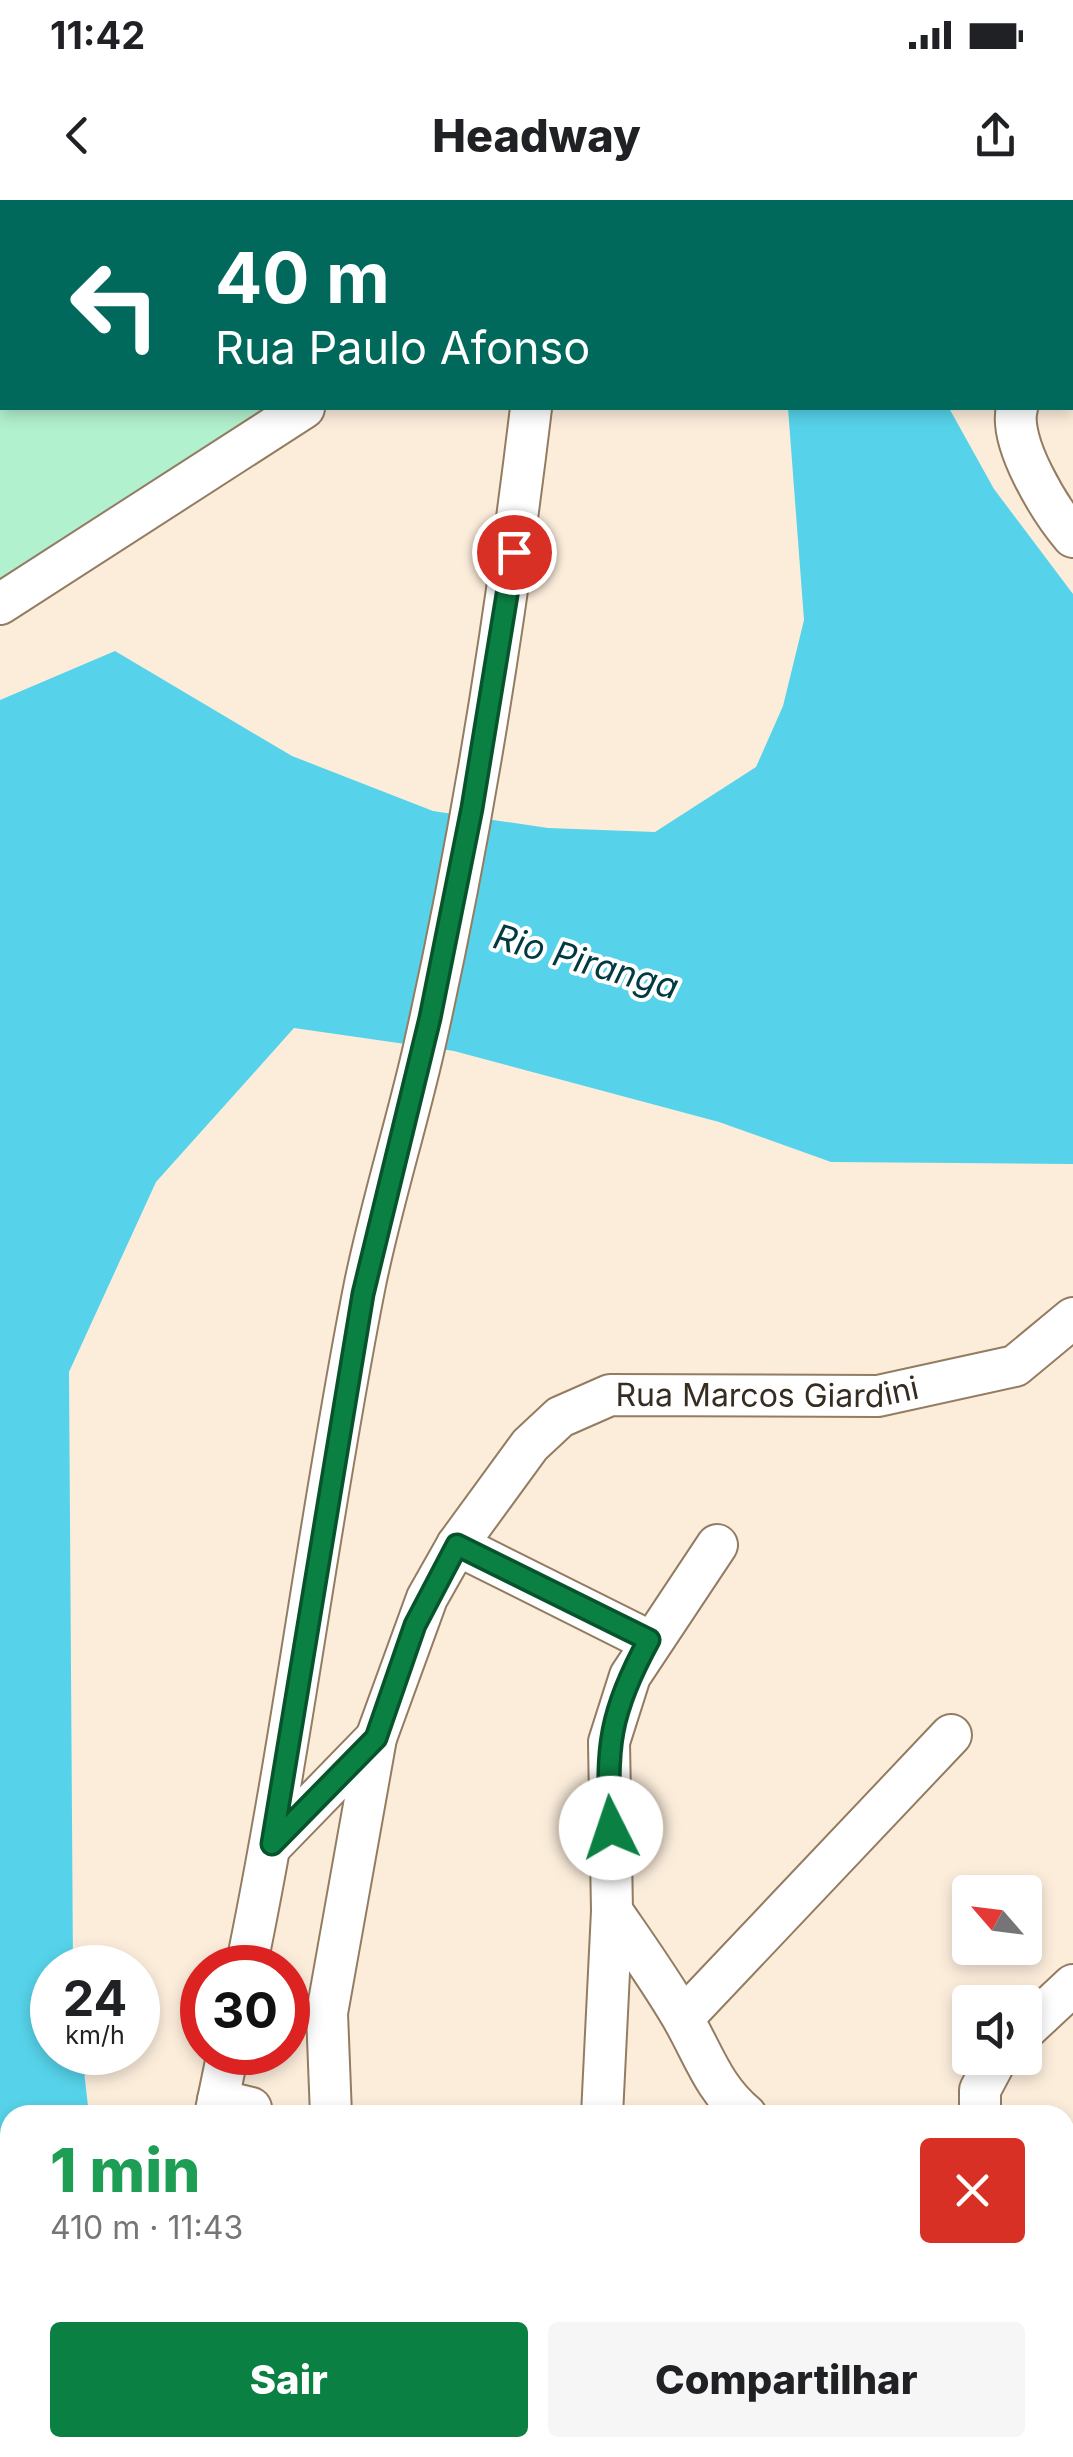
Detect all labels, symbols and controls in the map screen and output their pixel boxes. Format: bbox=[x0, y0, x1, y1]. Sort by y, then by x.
text: 11:42 bbox=[50, 12, 145, 58]
icon: back bbox=[50, 108, 105, 163]
text: Headway bbox=[432, 108, 641, 163]
icon: share bbox=[968, 108, 1023, 163]
text: 40 m bbox=[215, 235, 390, 320]
icon: left bbox=[50, 240, 180, 370]
text: Rua Paulo Afonso bbox=[215, 320, 590, 375]
pin bbox=[472, 510, 557, 595]
icon: arrive bbox=[487, 525, 542, 580]
water label: Rio Piranga bbox=[489, 915, 684, 1007]
street label: Rua Marcos Giardini bbox=[615, 1368, 922, 1415]
position arrow bbox=[559, 1776, 663, 1880]
north arrow bbox=[952, 1875, 1042, 1965]
map controls bbox=[952, 1875, 1042, 2075]
speed limit sign: 30 bbox=[180, 1945, 310, 2075]
text: 24 bbox=[63, 1968, 127, 2028]
button: sound bbox=[952, 1985, 1042, 2075]
text: km/h bbox=[65, 2020, 125, 2050]
text: 1 min bbox=[50, 2134, 200, 2206]
button: close bbox=[920, 2138, 1025, 2243]
text: 410 m · 11:43 bbox=[50, 2208, 243, 2247]
button: Sair bbox=[50, 2322, 528, 2437]
button: Compartilhar bbox=[548, 2322, 1025, 2437]

